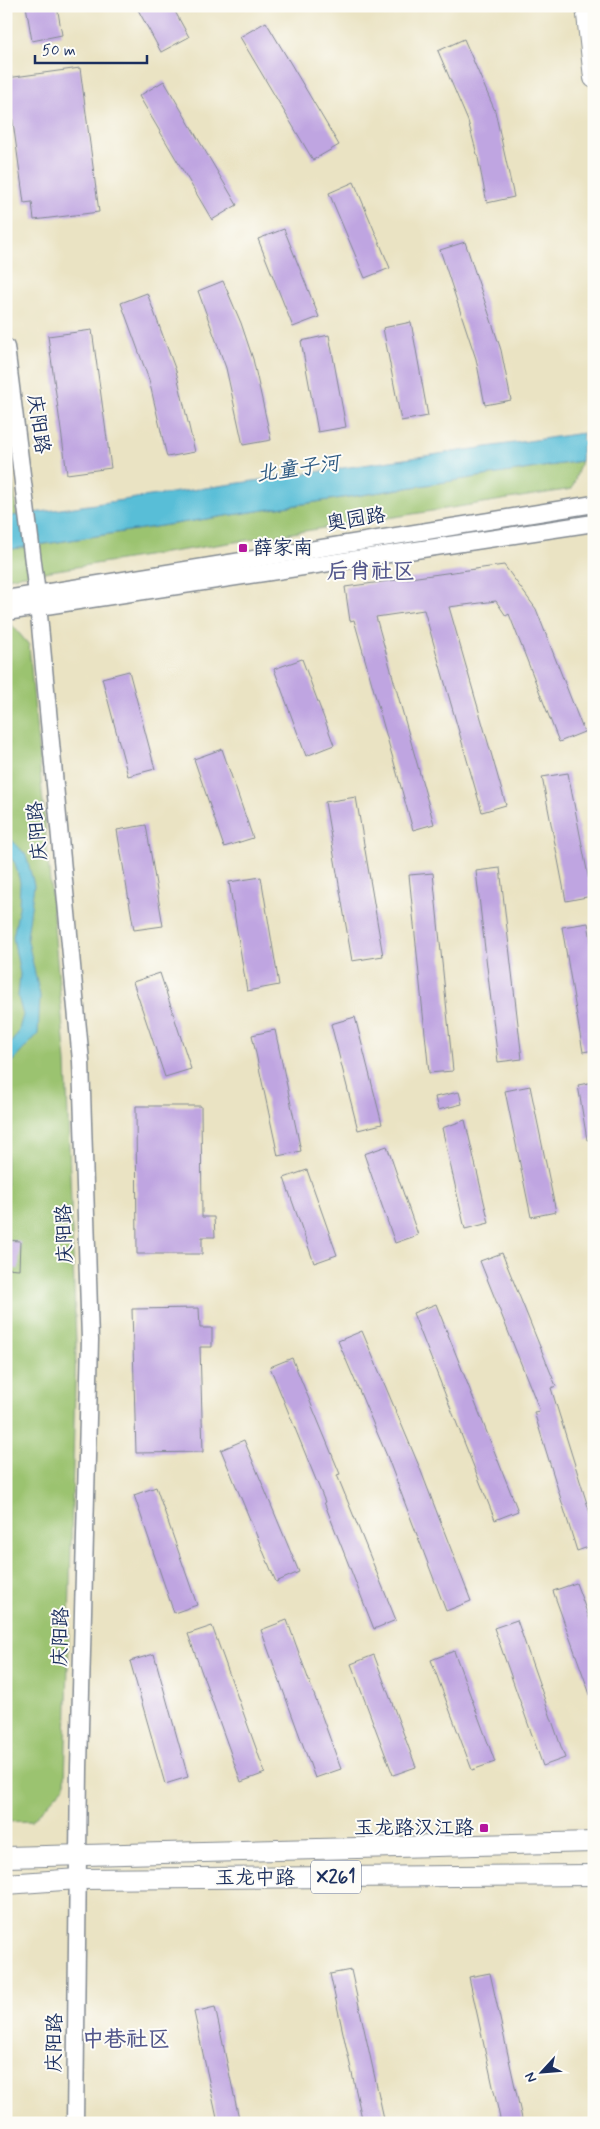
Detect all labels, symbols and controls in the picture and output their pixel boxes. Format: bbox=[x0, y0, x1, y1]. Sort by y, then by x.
scale bar bbox=[35, 32, 148, 64]
text: 50 m bbox=[42, 41, 76, 61]
street label: 庆阳路 bbox=[20, 392, 56, 457]
water label: 北童子河 bbox=[254, 449, 345, 489]
street label: 奥园路 bbox=[324, 502, 389, 538]
place label: 薛家南 bbox=[253, 535, 313, 562]
marker: 薛家南 bbox=[237, 542, 249, 554]
district label: 后肖社区 bbox=[327, 558, 415, 586]
street label: 庆阳路 bbox=[22, 799, 54, 862]
street label: 庆阳路 bbox=[50, 1203, 80, 1264]
street label: 庆阳路 bbox=[46, 1606, 76, 1667]
place label: 玉龙路汉江路 bbox=[354, 1815, 475, 1842]
marker: 玉龙路汉江路 bbox=[478, 1822, 490, 1834]
road number: X261 bbox=[311, 1860, 361, 1894]
street label: 玉龙中路 bbox=[215, 1865, 296, 1892]
street label: 庆阳路 bbox=[41, 2012, 69, 2073]
district label: 中巷社区 bbox=[82, 2026, 170, 2054]
north arrow bbox=[518, 2046, 568, 2096]
text: N bbox=[521, 2069, 541, 2085]

